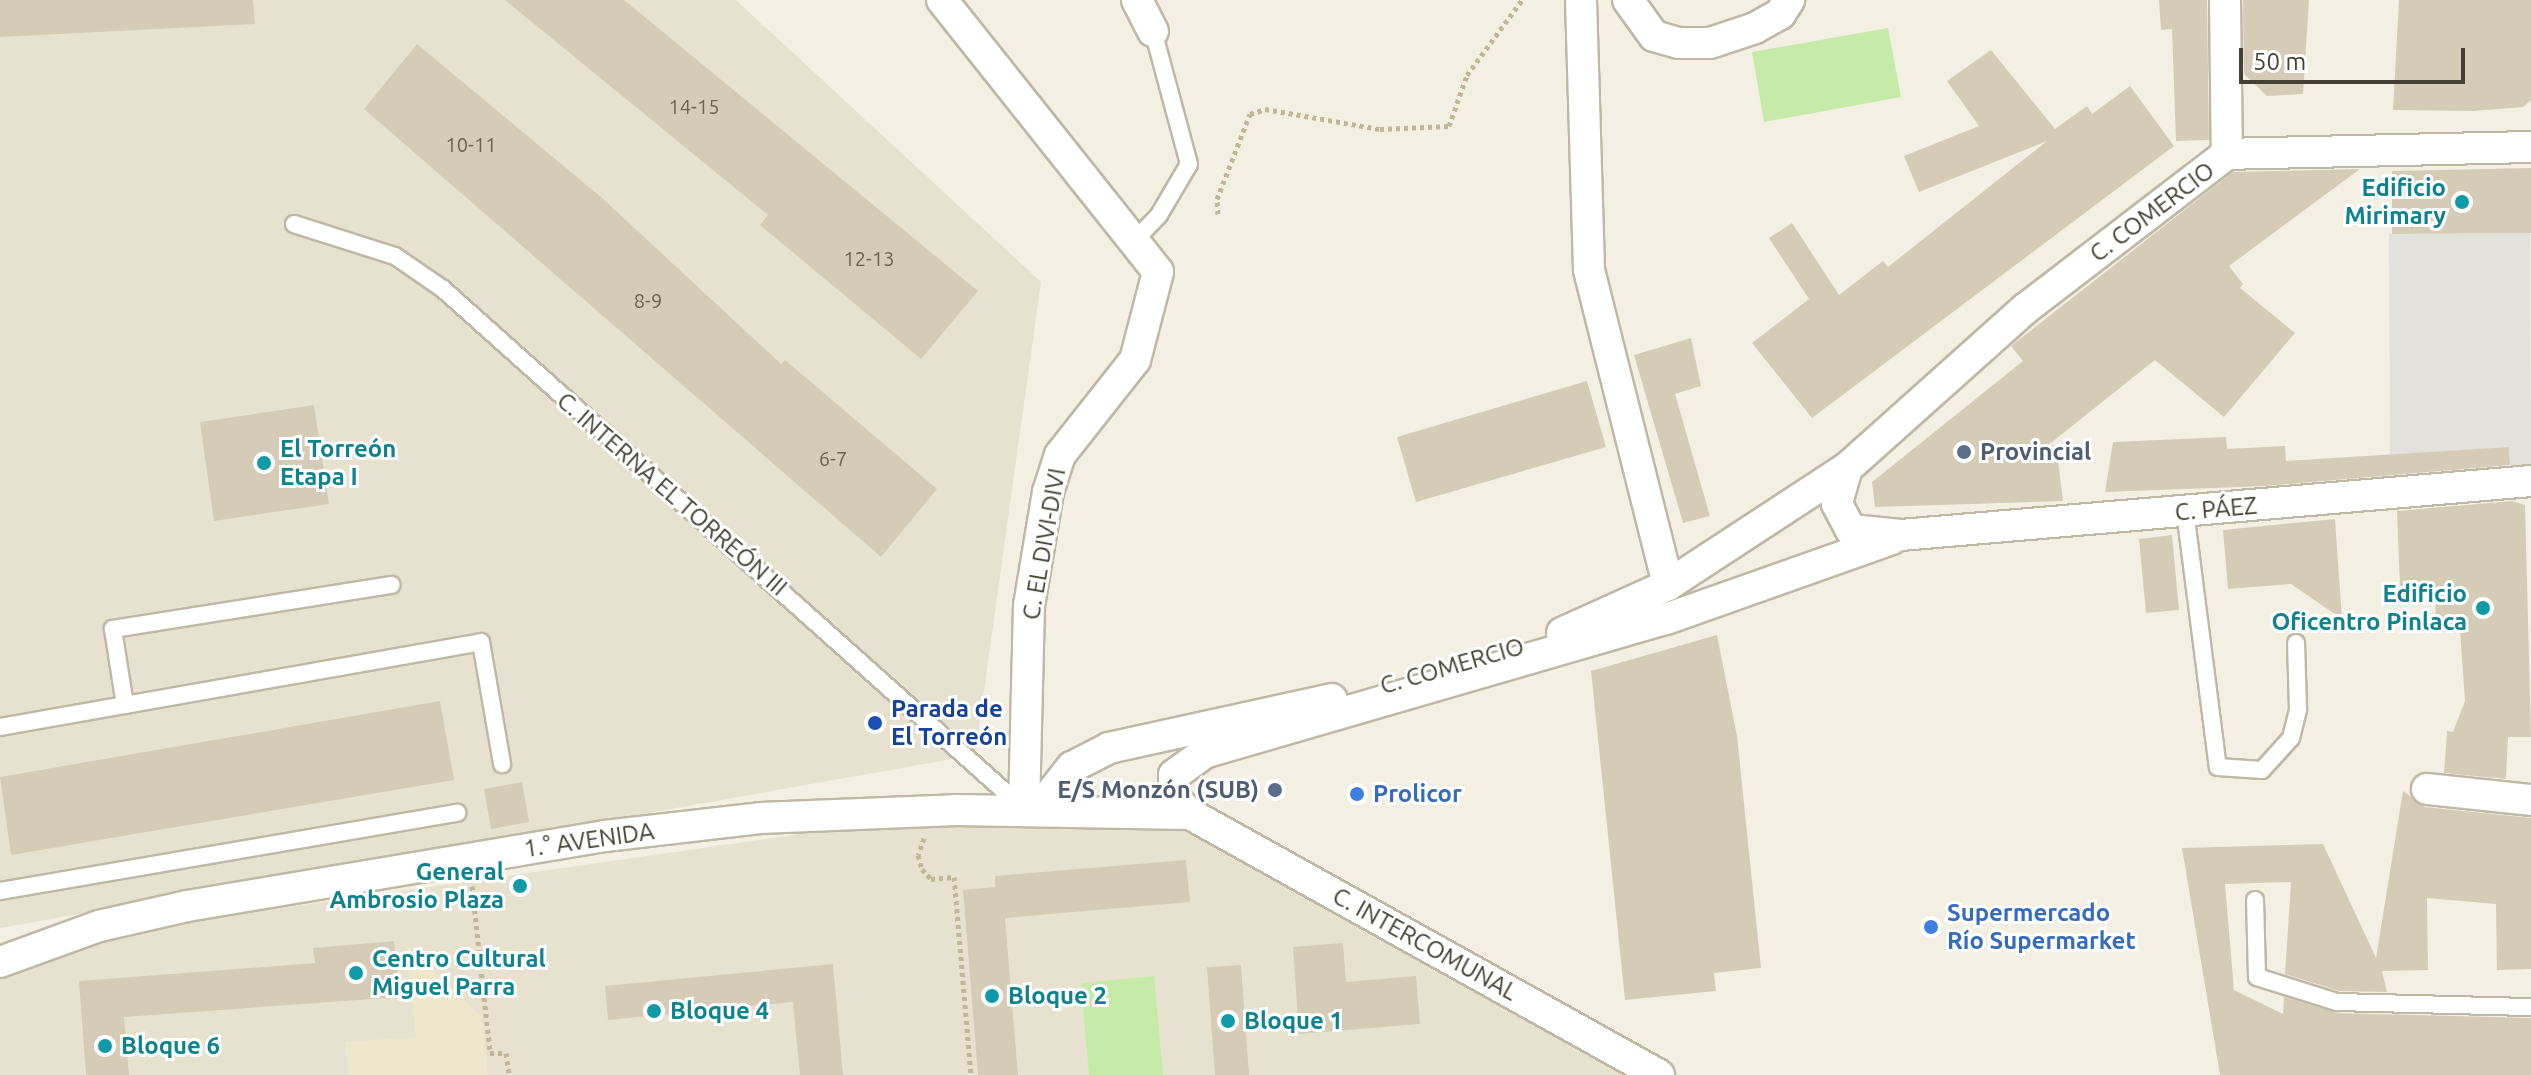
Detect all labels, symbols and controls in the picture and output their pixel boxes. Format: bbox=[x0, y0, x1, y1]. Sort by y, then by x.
scale bar bbox=[2243, 32, 2469, 82]
text: 50 m bbox=[2253, 48, 2306, 75]
house number: 14-15 bbox=[669, 94, 719, 118]
house number: 10-11 bbox=[446, 132, 496, 156]
street label: C. COMERCIO bbox=[2084, 156, 2220, 268]
place label: Edificio Mirimary bbox=[2344, 174, 2446, 230]
marker: Edificio Mirimary bbox=[2453, 193, 2471, 211]
house number: 12-13 bbox=[844, 246, 894, 270]
house number: 8-9 bbox=[634, 288, 662, 312]
street label: C. INTERNA EL TORREÓN III bbox=[551, 386, 793, 602]
place label: El Torreón Etapa I bbox=[280, 435, 396, 491]
place label: Provincial bbox=[1980, 438, 2091, 466]
marker: Provincial bbox=[1955, 443, 1973, 461]
house number: 6-7 bbox=[819, 446, 847, 470]
marker: El Torreón Etapa I bbox=[255, 454, 273, 472]
street label: C. EL DIVI-DIVI bbox=[1016, 466, 1072, 622]
street label: C. PÁEZ bbox=[2174, 491, 2258, 527]
place label: Edificio Oficentro Pinlaca bbox=[2271, 580, 2467, 636]
marker: Edificio Oficentro Pinlaca bbox=[2474, 599, 2492, 617]
street label: C. COMERCIO bbox=[1377, 632, 1527, 700]
place label: Parada de El Torreón bbox=[891, 695, 1007, 751]
marker: Parada de El Torreón bbox=[866, 714, 884, 732]
place label: E/S Monzón (SUB) bbox=[1057, 776, 1259, 804]
place label: Prolicor bbox=[1373, 780, 1462, 808]
marker: E/S Monzón (SUB) bbox=[1266, 781, 1284, 799]
marker: Prolicor bbox=[1348, 785, 1366, 803]
street label: 1.° AVENIDA bbox=[522, 817, 656, 863]
place label: General Ambrosio Plaza bbox=[330, 858, 504, 914]
marker: General Ambrosio Plaza bbox=[511, 877, 529, 895]
street label: C. INTERCOMUNAL bbox=[1328, 881, 1522, 1007]
place label: Supermercado Río Supermarket bbox=[1947, 899, 2136, 955]
marker: Supermercado Río Supermarket bbox=[1922, 918, 1940, 936]
place label: Centro Cultural Miguel Parra bbox=[372, 945, 546, 1001]
marker: Centro Cultural Miguel Parra bbox=[347, 964, 365, 982]
place label: Bloque 2 bbox=[1008, 982, 1107, 1010]
marker: Bloque 2 bbox=[983, 987, 1001, 1005]
place label: Bloque 4 bbox=[670, 997, 769, 1025]
marker: Bloque 4 bbox=[645, 1002, 663, 1020]
place label: Bloque 1 bbox=[1244, 1007, 1343, 1035]
marker: Bloque 1 bbox=[1219, 1012, 1237, 1030]
place label: Bloque 6 bbox=[121, 1032, 220, 1060]
marker: Bloque 6 bbox=[96, 1037, 114, 1055]

